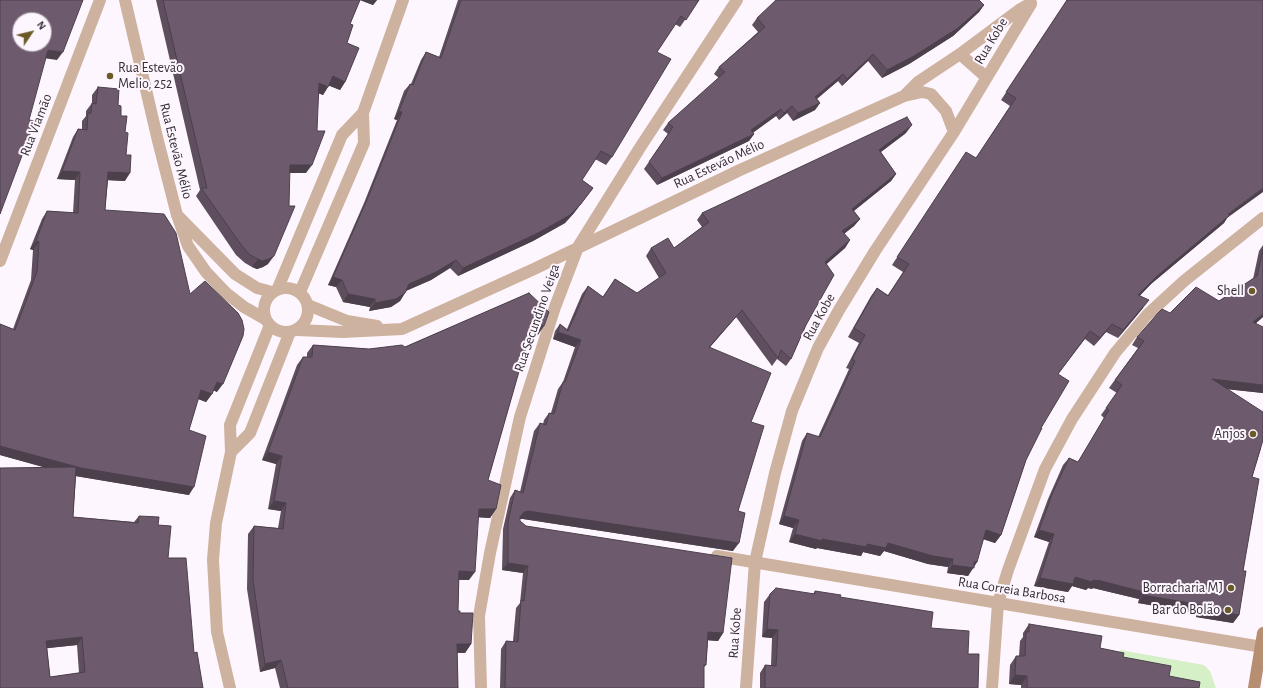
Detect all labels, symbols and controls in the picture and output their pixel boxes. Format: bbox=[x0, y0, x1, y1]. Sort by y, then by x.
north arrow bbox=[12, 12, 52, 52]
street label: Rua Kobe bbox=[971, 15, 1011, 67]
text: N bbox=[35, 19, 48, 32]
place label: Rua Estevão Melio, 252 bbox=[118, 60, 183, 92]
marker: Rua Estevão Melio, 252 bbox=[105, 71, 115, 81]
street label: Rua Viamão bbox=[16, 91, 56, 159]
street label: Rua Estevão Mélio bbox=[156, 101, 196, 201]
street label: Rua Estevão Mélio bbox=[671, 136, 767, 192]
street label: Rua Secundino Veiga bbox=[511, 262, 563, 374]
place label: Shell bbox=[1217, 283, 1244, 299]
marker: Shell bbox=[1247, 286, 1257, 296]
street label: Rua Kobe bbox=[799, 291, 839, 343]
place label: Anjos bbox=[1214, 426, 1245, 442]
marker: Anjos bbox=[1248, 429, 1258, 439]
street label: Rua Correia Barbosa bbox=[957, 573, 1067, 607]
place label: Borracharia MJ bbox=[1142, 580, 1223, 596]
marker: Borracharia MJ bbox=[1226, 583, 1236, 593]
place label: Bar do Bolão bbox=[1152, 602, 1220, 618]
marker: Bar do Bolão bbox=[1223, 605, 1233, 615]
street label: Rua Kobe bbox=[725, 607, 745, 659]

